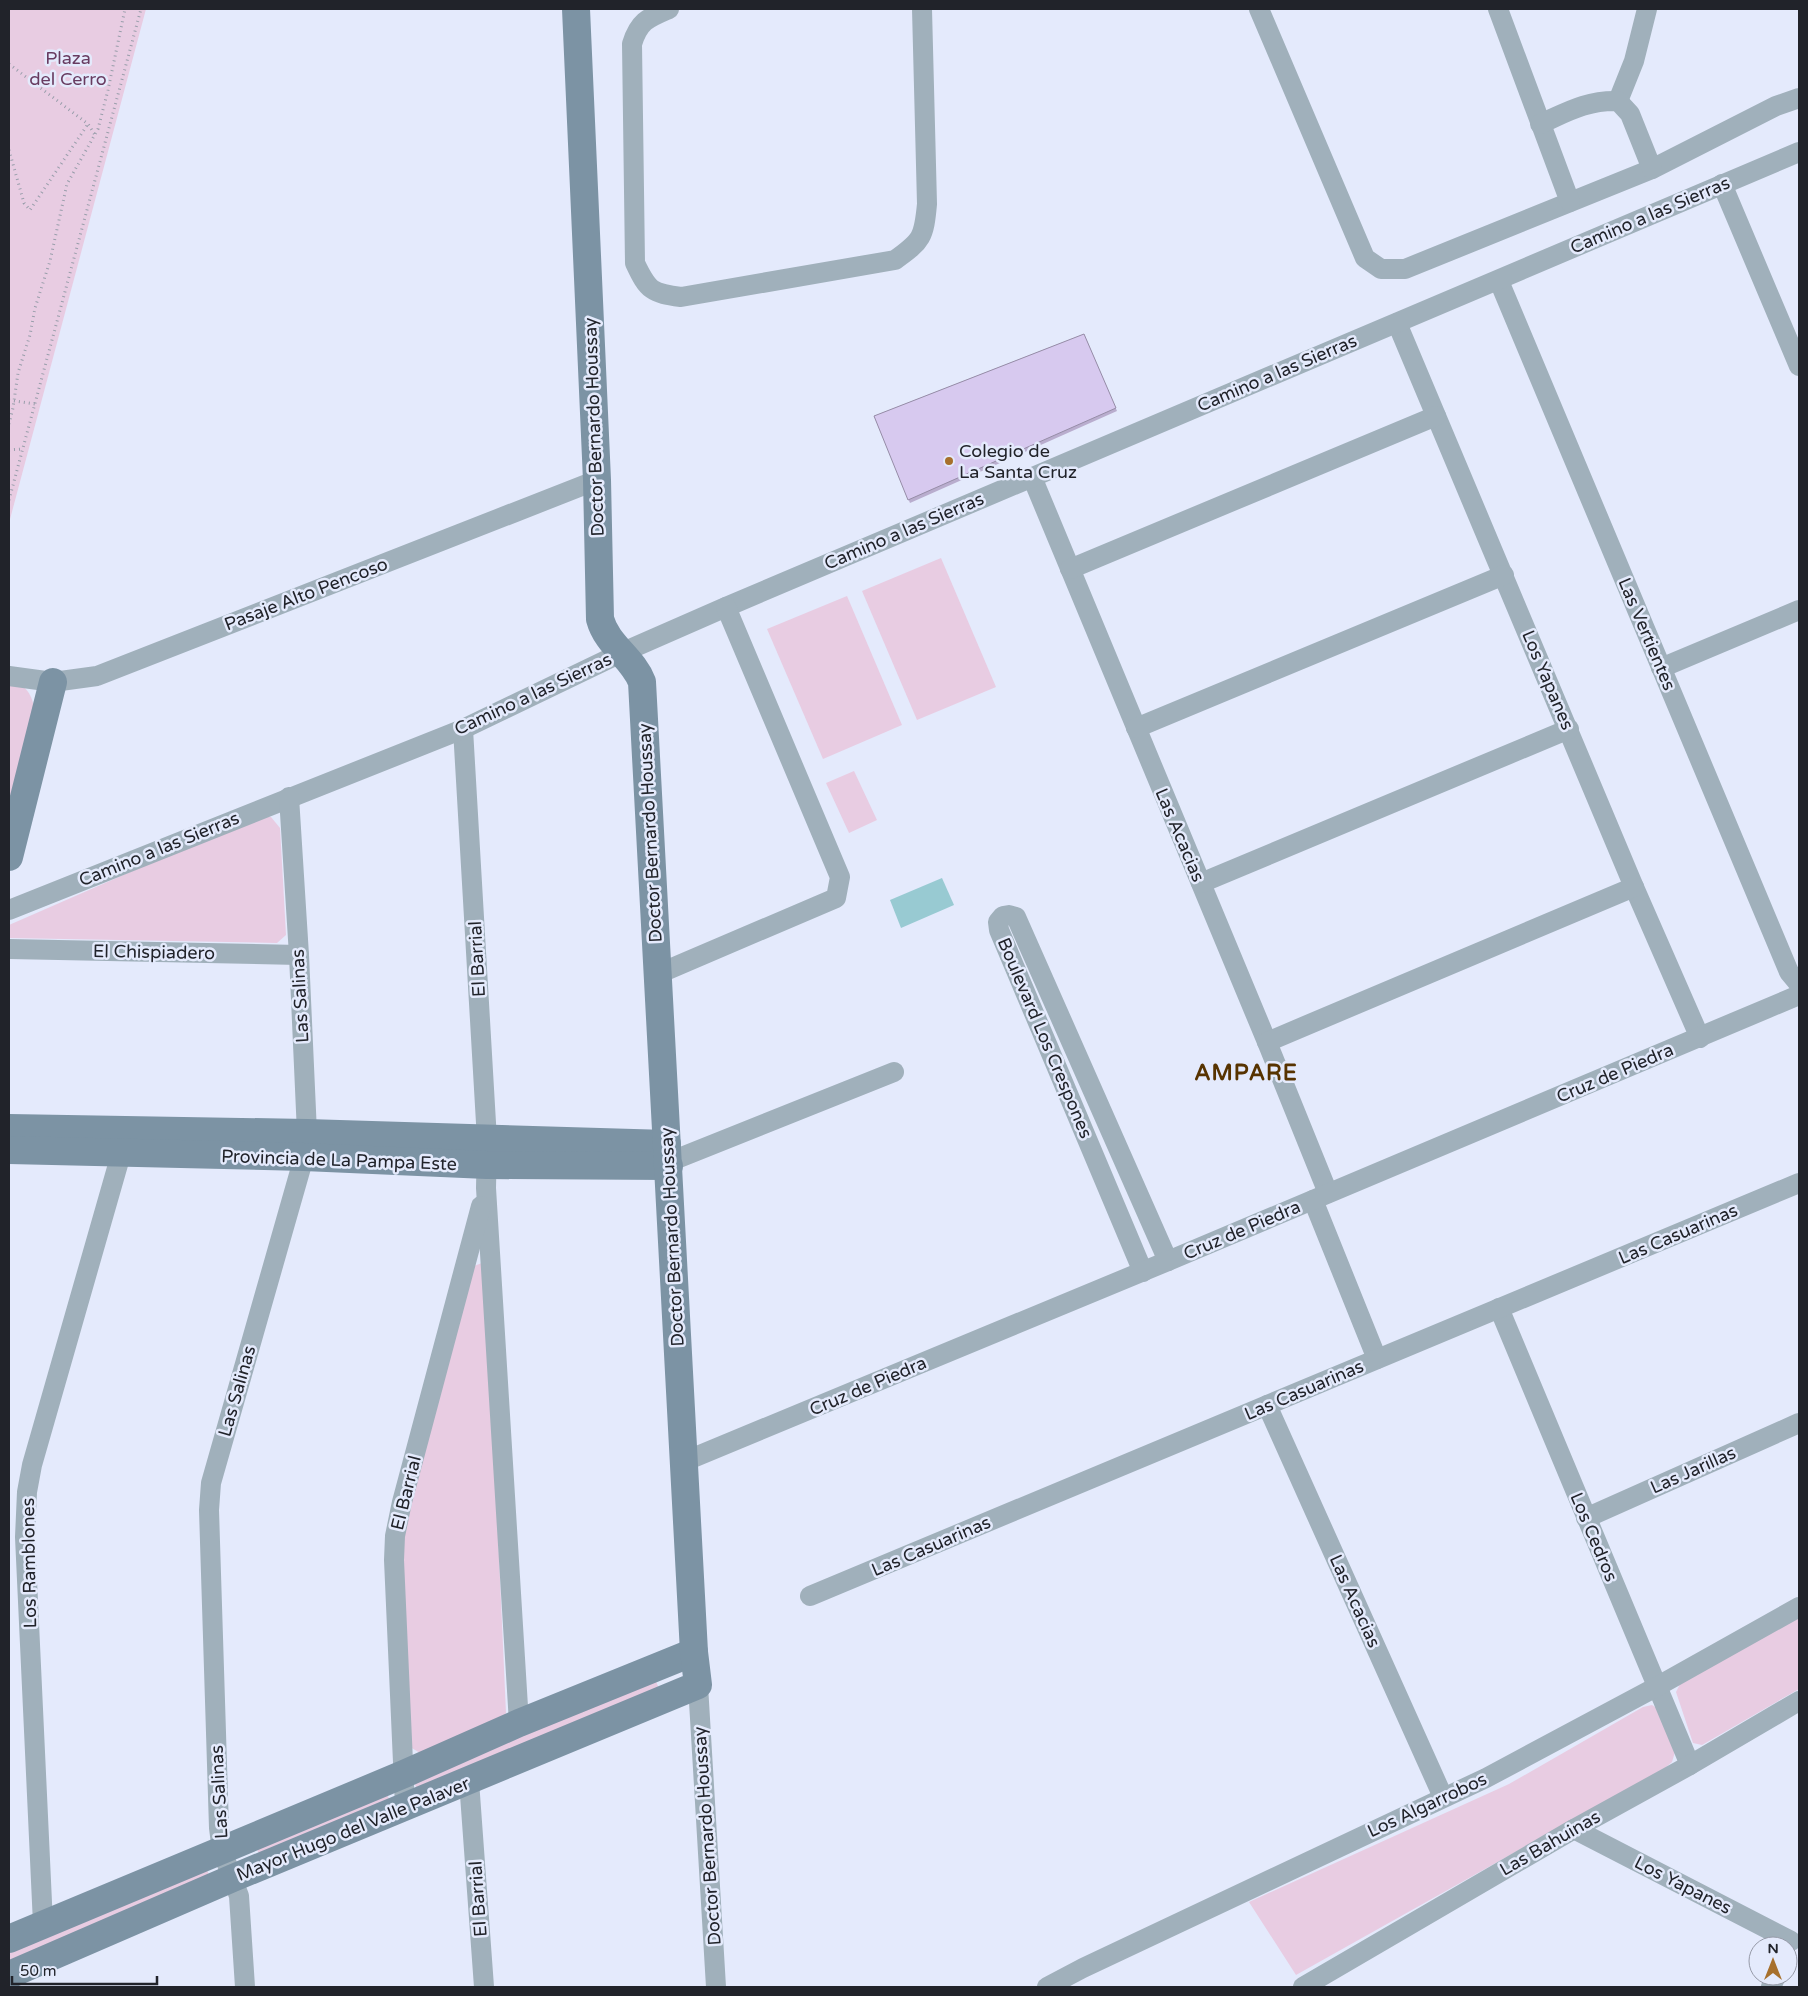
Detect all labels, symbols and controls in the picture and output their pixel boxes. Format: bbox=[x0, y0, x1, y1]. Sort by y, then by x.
park label: Plaza del Cerro bbox=[29, 47, 107, 90]
street label: Camino a las Sierras bbox=[1567, 171, 1733, 259]
street label: Doctor Bernardo Houssay bbox=[579, 317, 609, 537]
street label: Camino a las Sierras bbox=[1194, 329, 1360, 417]
place label: Colegio de La Santa Cruz bbox=[959, 440, 1077, 483]
marker: Colegio de La Santa Cruz bbox=[943, 455, 955, 467]
street label: Camino a las Sierras bbox=[821, 487, 987, 575]
street label: Pasaje Alto Pencoso bbox=[221, 553, 391, 635]
street label: Las Vertientes bbox=[1613, 574, 1681, 694]
street label: Los Yapanes bbox=[1517, 627, 1579, 733]
street label: Camino a las Sierras bbox=[451, 648, 615, 740]
street label: Doctor Bernardo Houssay bbox=[633, 723, 667, 943]
street label: Las Acacias bbox=[1150, 785, 1210, 885]
street label: Camino a las Sierras bbox=[76, 807, 242, 891]
street label: El Barrial bbox=[464, 920, 490, 998]
street label: Boulevard Los Crespones bbox=[993, 934, 1097, 1142]
street label: El Chispiadero bbox=[93, 940, 215, 964]
street label: Las Salinas bbox=[287, 949, 313, 1043]
street label: Cruz de Piedra bbox=[1553, 1038, 1677, 1108]
district label: AMPARE bbox=[1194, 1060, 1298, 1086]
street label: Doctor Bernardo Houssay bbox=[655, 1127, 689, 1347]
street label: Provincia de La Pampa Este bbox=[221, 1145, 457, 1175]
street label: Cruz de Piedra bbox=[1180, 1195, 1304, 1265]
street label: Las Casuarinas bbox=[1615, 1199, 1741, 1269]
street label: Las Salinas bbox=[214, 1343, 260, 1439]
street label: Cruz de Piedra bbox=[806, 1351, 930, 1421]
street label: Las Casuarinas bbox=[1241, 1355, 1367, 1425]
street label: Las Jarillas bbox=[1647, 1441, 1739, 1499]
street label: El Barrial bbox=[386, 1453, 426, 1533]
street label: Los Cedros bbox=[1565, 1489, 1623, 1585]
street label: Los Ramblones bbox=[17, 1497, 41, 1629]
street label: Las Casuarinas bbox=[868, 1511, 994, 1581]
street label: Las Acacias bbox=[1325, 1551, 1385, 1651]
street label: Doctor Bernardo Houssay bbox=[688, 1726, 726, 1946]
street label: Las Salinas bbox=[206, 1745, 232, 1839]
street label: Los Algarrobos bbox=[1364, 1768, 1490, 1842]
street label: Mayor Hugo del Valle Palaver bbox=[233, 1772, 473, 1886]
street label: Las Bahuinas bbox=[1496, 1805, 1604, 1881]
street label: Los Yapanes bbox=[1631, 1851, 1735, 1919]
street label: El Barrial bbox=[464, 1860, 492, 1938]
north arrow bbox=[1748, 1936, 1798, 1986]
text: N bbox=[1767, 1940, 1779, 1957]
scale bar bbox=[12, 1954, 158, 1986]
text: 50 m bbox=[20, 1962, 57, 1980]

